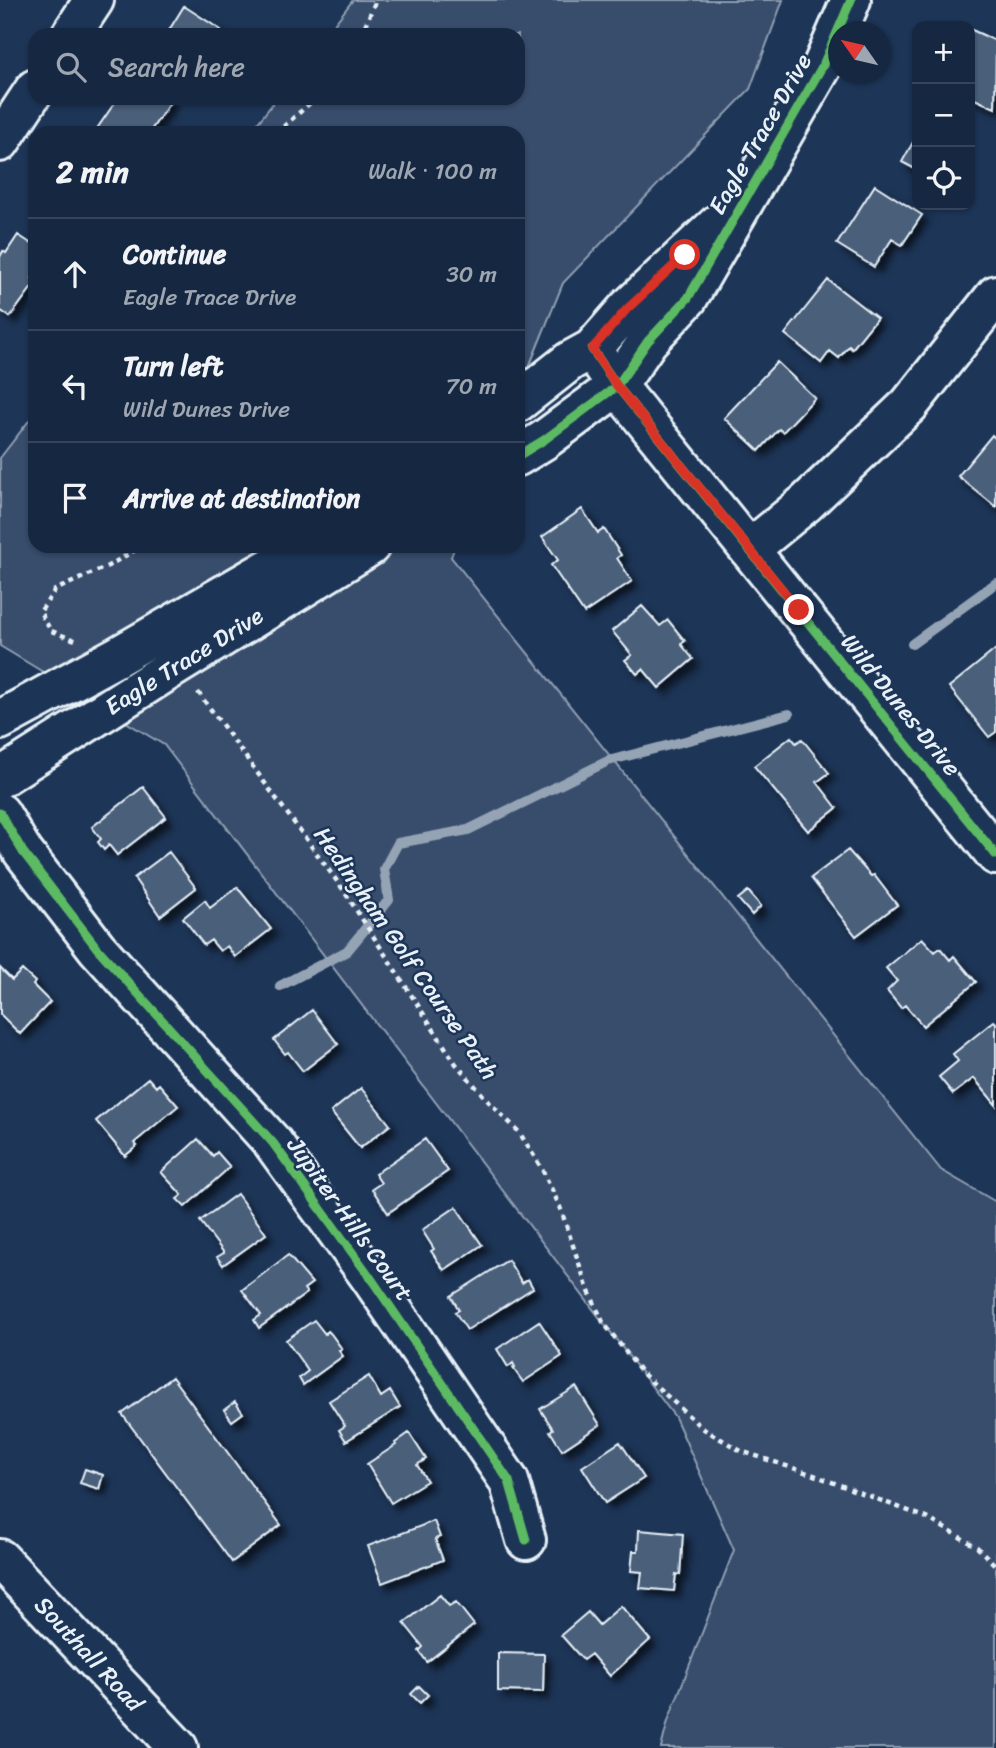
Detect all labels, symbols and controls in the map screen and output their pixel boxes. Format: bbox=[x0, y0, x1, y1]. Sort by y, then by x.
north arrow bbox=[828, 21, 891, 84]
map controls bbox=[912, 21, 975, 210]
button: + bbox=[912, 21, 975, 84]
search box bbox=[28, 28, 525, 105]
text: Search here bbox=[108, 44, 245, 90]
street label: Eagle Trace Drive bbox=[697, 45, 824, 223]
icon: search bbox=[52, 48, 90, 86]
button: − bbox=[912, 84, 975, 147]
text: 2 min bbox=[56, 145, 129, 199]
button: locate bbox=[912, 147, 975, 210]
text: Walk · 100 m bbox=[368, 151, 497, 192]
text: Continue bbox=[123, 231, 226, 277]
route start bbox=[669, 239, 700, 270]
text: 30 m bbox=[446, 254, 497, 295]
icon: ahead bbox=[56, 255, 94, 293]
text: Eagle Trace Drive bbox=[123, 277, 296, 318]
text: Turn left bbox=[123, 343, 223, 389]
text: 70 m bbox=[446, 366, 497, 407]
icon: left bbox=[56, 367, 94, 405]
text: Wild Dunes Drive bbox=[123, 389, 290, 430]
text: Arrive at destination bbox=[123, 475, 360, 521]
icon: arrive bbox=[56, 479, 94, 517]
route end bbox=[783, 594, 814, 625]
street label: Eagle Trace Drive bbox=[96, 595, 272, 727]
street label: Wild Dunes Drive bbox=[830, 624, 972, 786]
street label: Hedingham Golf Course Path bbox=[302, 817, 510, 1089]
street label: Jupiter Hills Court bbox=[275, 1127, 424, 1310]
street label: Southall Road bbox=[24, 1586, 155, 1723]

